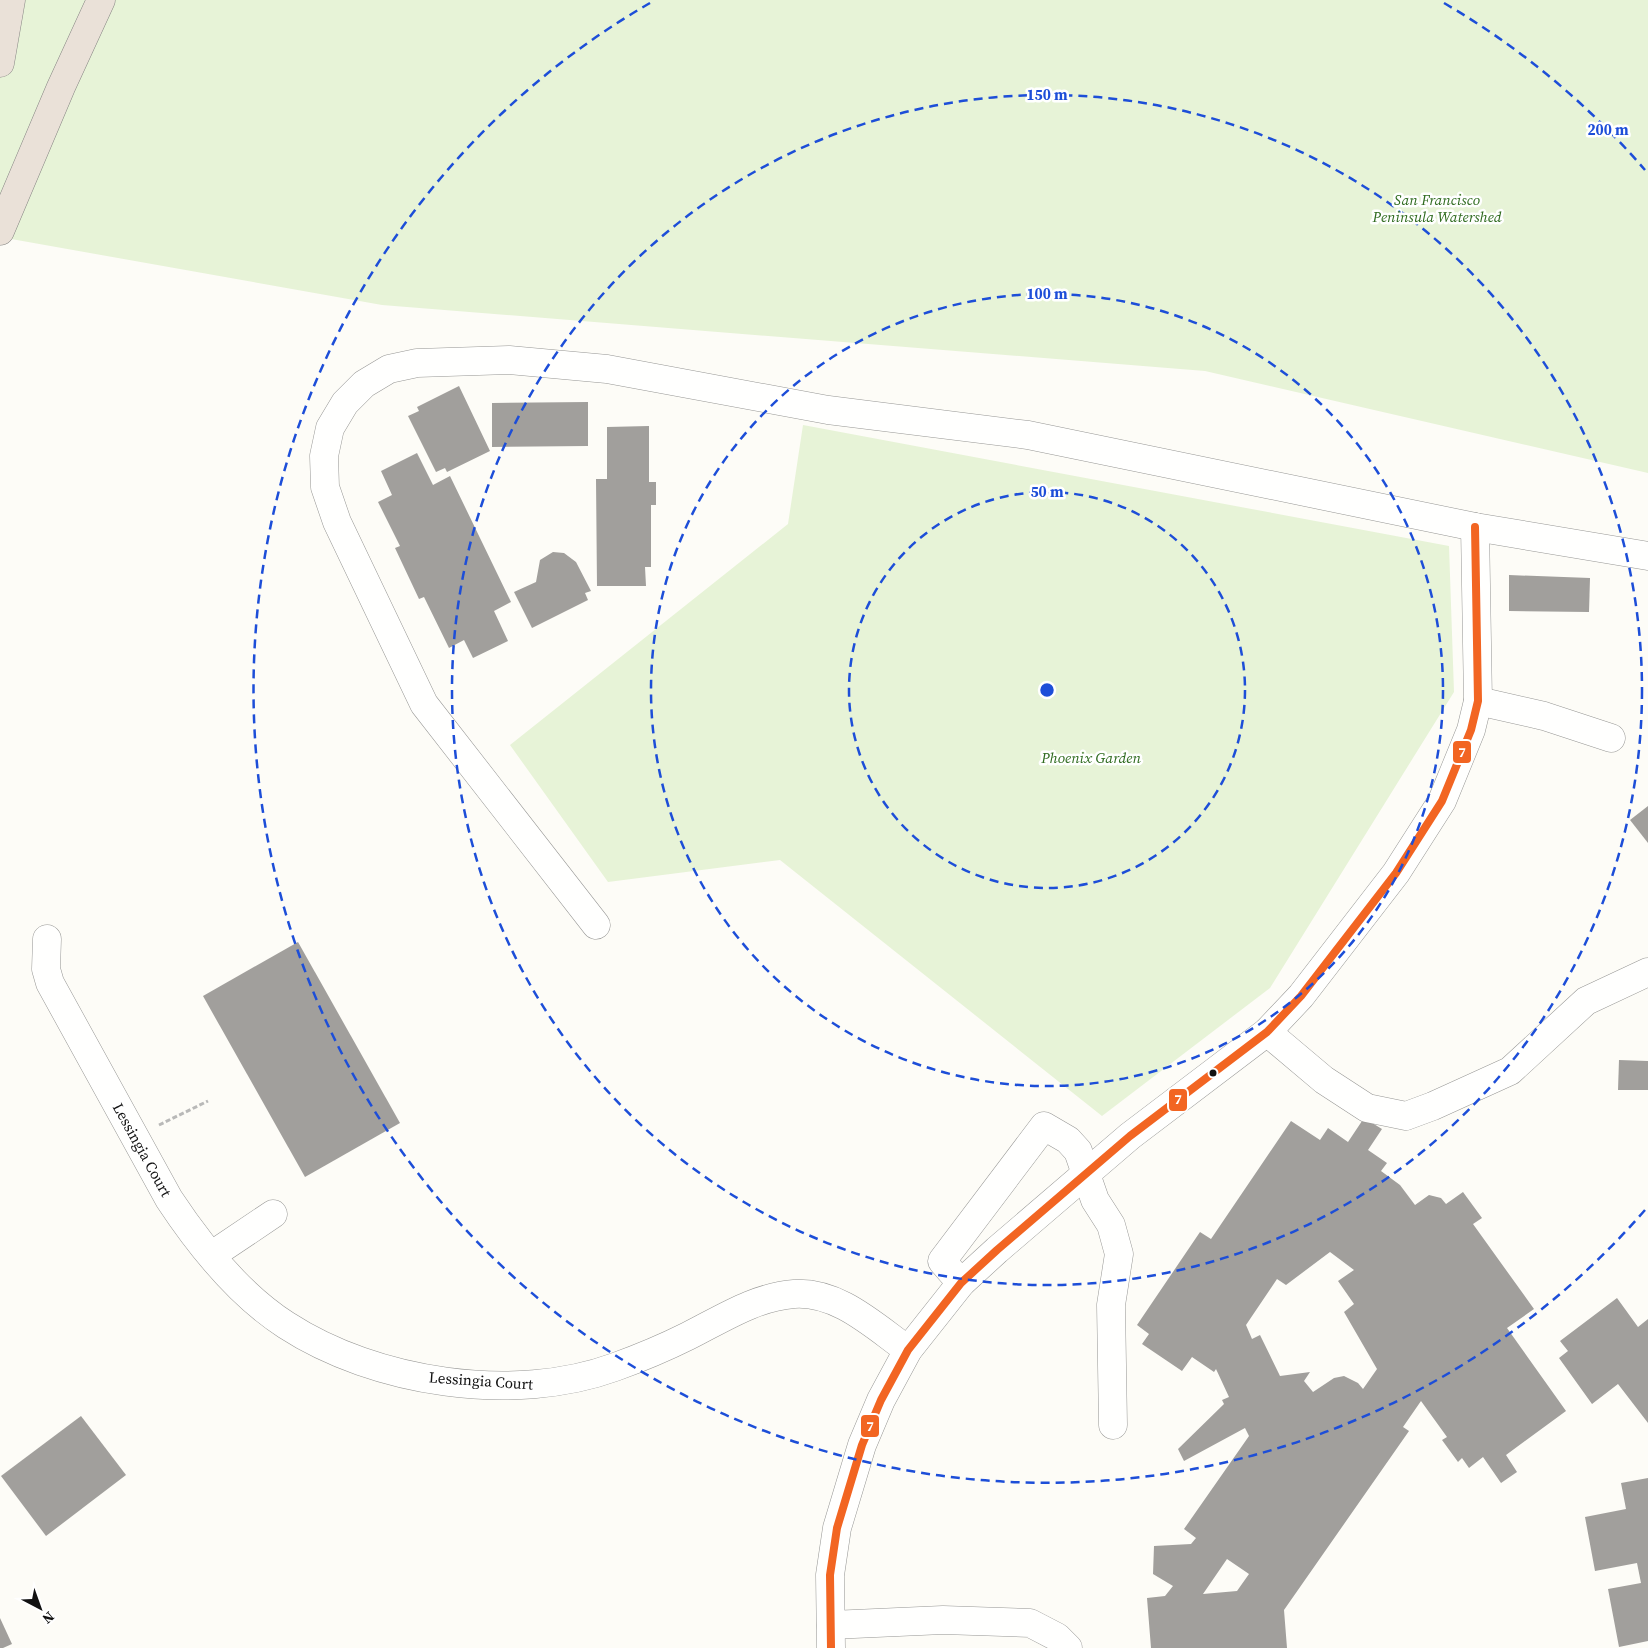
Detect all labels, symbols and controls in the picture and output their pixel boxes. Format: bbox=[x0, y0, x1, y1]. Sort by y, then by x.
text: 150 m bbox=[1026, 84, 1068, 105]
text: 200 m bbox=[1587, 119, 1629, 140]
park label: San Francisco Peninsula Watershed bbox=[1371, 189, 1502, 227]
text: 100 m bbox=[1026, 283, 1068, 304]
text: 50 m bbox=[1030, 481, 1064, 502]
centre of rings bbox=[1038, 681, 1056, 699]
line badge: 7 bbox=[1452, 740, 1472, 764]
text: 7 bbox=[1458, 742, 1466, 762]
park label: Phoenix Garden bbox=[1040, 747, 1141, 768]
unlabelled marker bbox=[1208, 1068, 1218, 1078]
line badge: 7 bbox=[1168, 1088, 1188, 1112]
text: 7 bbox=[1174, 1089, 1182, 1109]
street label: Lessingia Court bbox=[108, 1099, 177, 1201]
street label: Lessingia Court bbox=[428, 1366, 534, 1395]
line badge: 7 bbox=[860, 1414, 880, 1438]
text: 7 bbox=[866, 1416, 874, 1436]
north arrow bbox=[15, 1583, 65, 1633]
text: N bbox=[38, 1607, 59, 1629]

